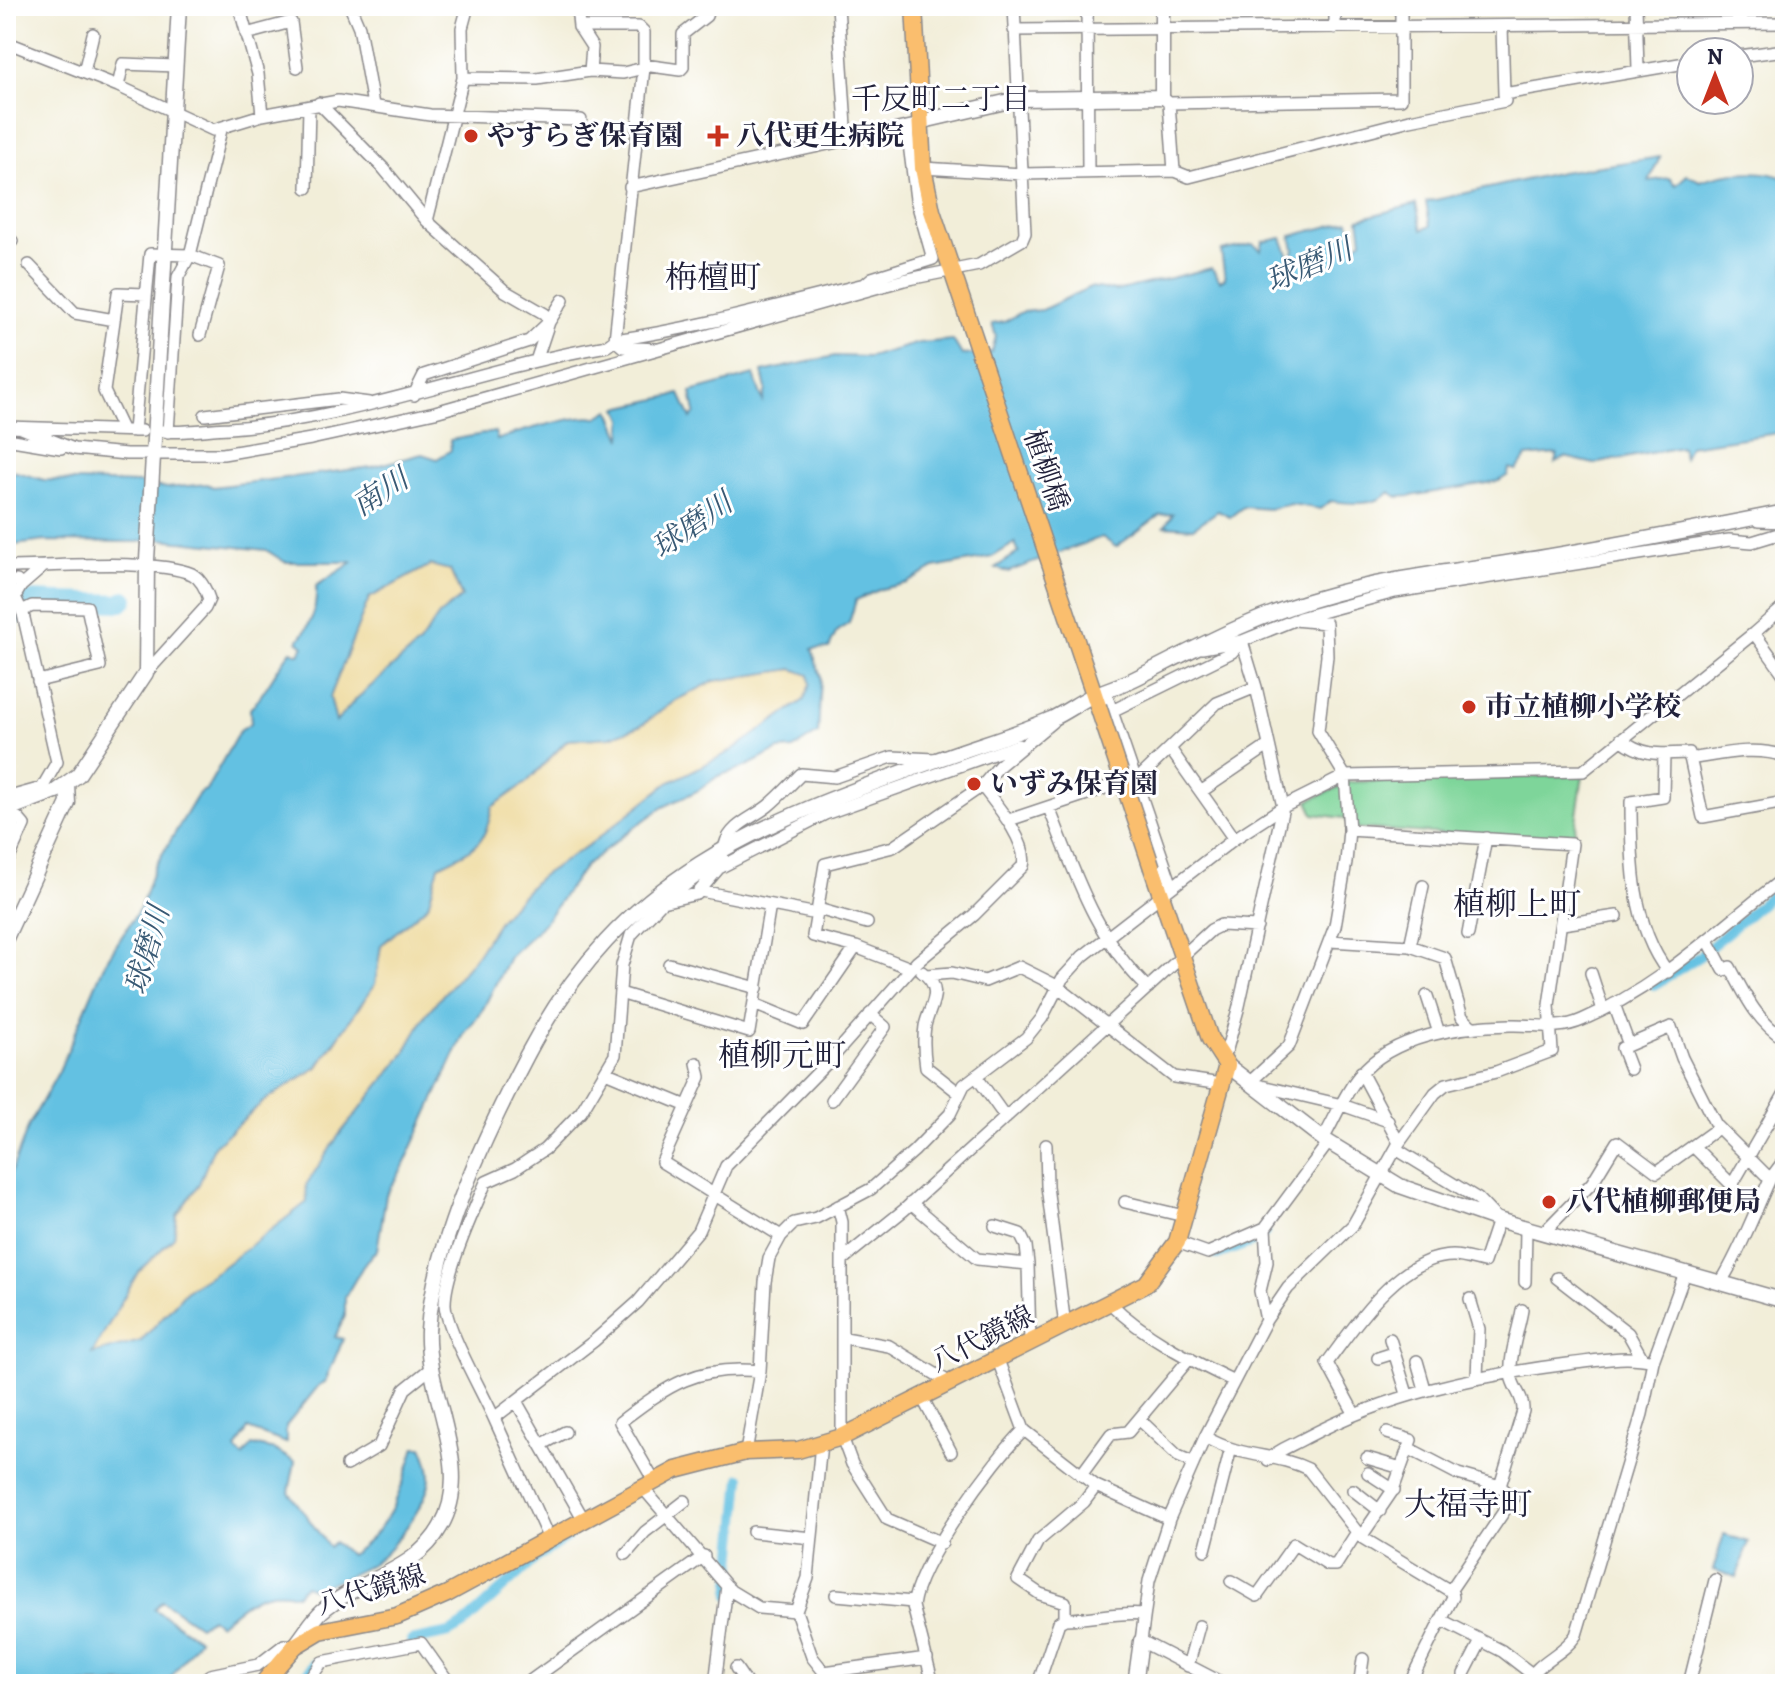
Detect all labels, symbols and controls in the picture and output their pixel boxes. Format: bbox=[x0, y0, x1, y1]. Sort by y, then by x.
north arrow bbox=[1675, 36, 1755, 116]
text: N bbox=[1707, 42, 1723, 72]
district label: 千反町二丁目 bbox=[851, 79, 1031, 119]
place label: やすらぎ保育園 bbox=[487, 117, 683, 155]
place label: 八代更生病院 bbox=[736, 117, 904, 155]
marker: 八代更生病院 bbox=[707, 125, 729, 147]
marker: やすらぎ保育園 bbox=[462, 127, 480, 145]
water label: 球磨川 bbox=[1260, 228, 1361, 301]
district label: 栴檀町 bbox=[665, 255, 761, 299]
street label: 植柳橋 bbox=[1014, 424, 1078, 516]
water label: 南川 bbox=[344, 457, 419, 525]
water label: 球磨川 bbox=[644, 481, 743, 567]
place label: 市立植柳小学校 bbox=[1485, 688, 1681, 726]
marker: 市立植柳小学校 bbox=[1460, 698, 1478, 716]
place label: いずみ保育園 bbox=[990, 765, 1158, 803]
marker: いずみ保育園 bbox=[965, 775, 983, 793]
district label: 植柳上町 bbox=[1453, 882, 1581, 926]
water label: 球磨川 bbox=[115, 898, 179, 999]
district label: 植柳元町 bbox=[718, 1033, 846, 1077]
place label: 八代植柳郵便局 bbox=[1565, 1183, 1761, 1221]
marker: 八代植柳郵便局 bbox=[1540, 1193, 1558, 1211]
street label: 八代鏡線 bbox=[923, 1297, 1041, 1381]
district label: 大福寺町 bbox=[1404, 1482, 1532, 1526]
street label: 八代鏡線 bbox=[312, 1555, 430, 1625]

